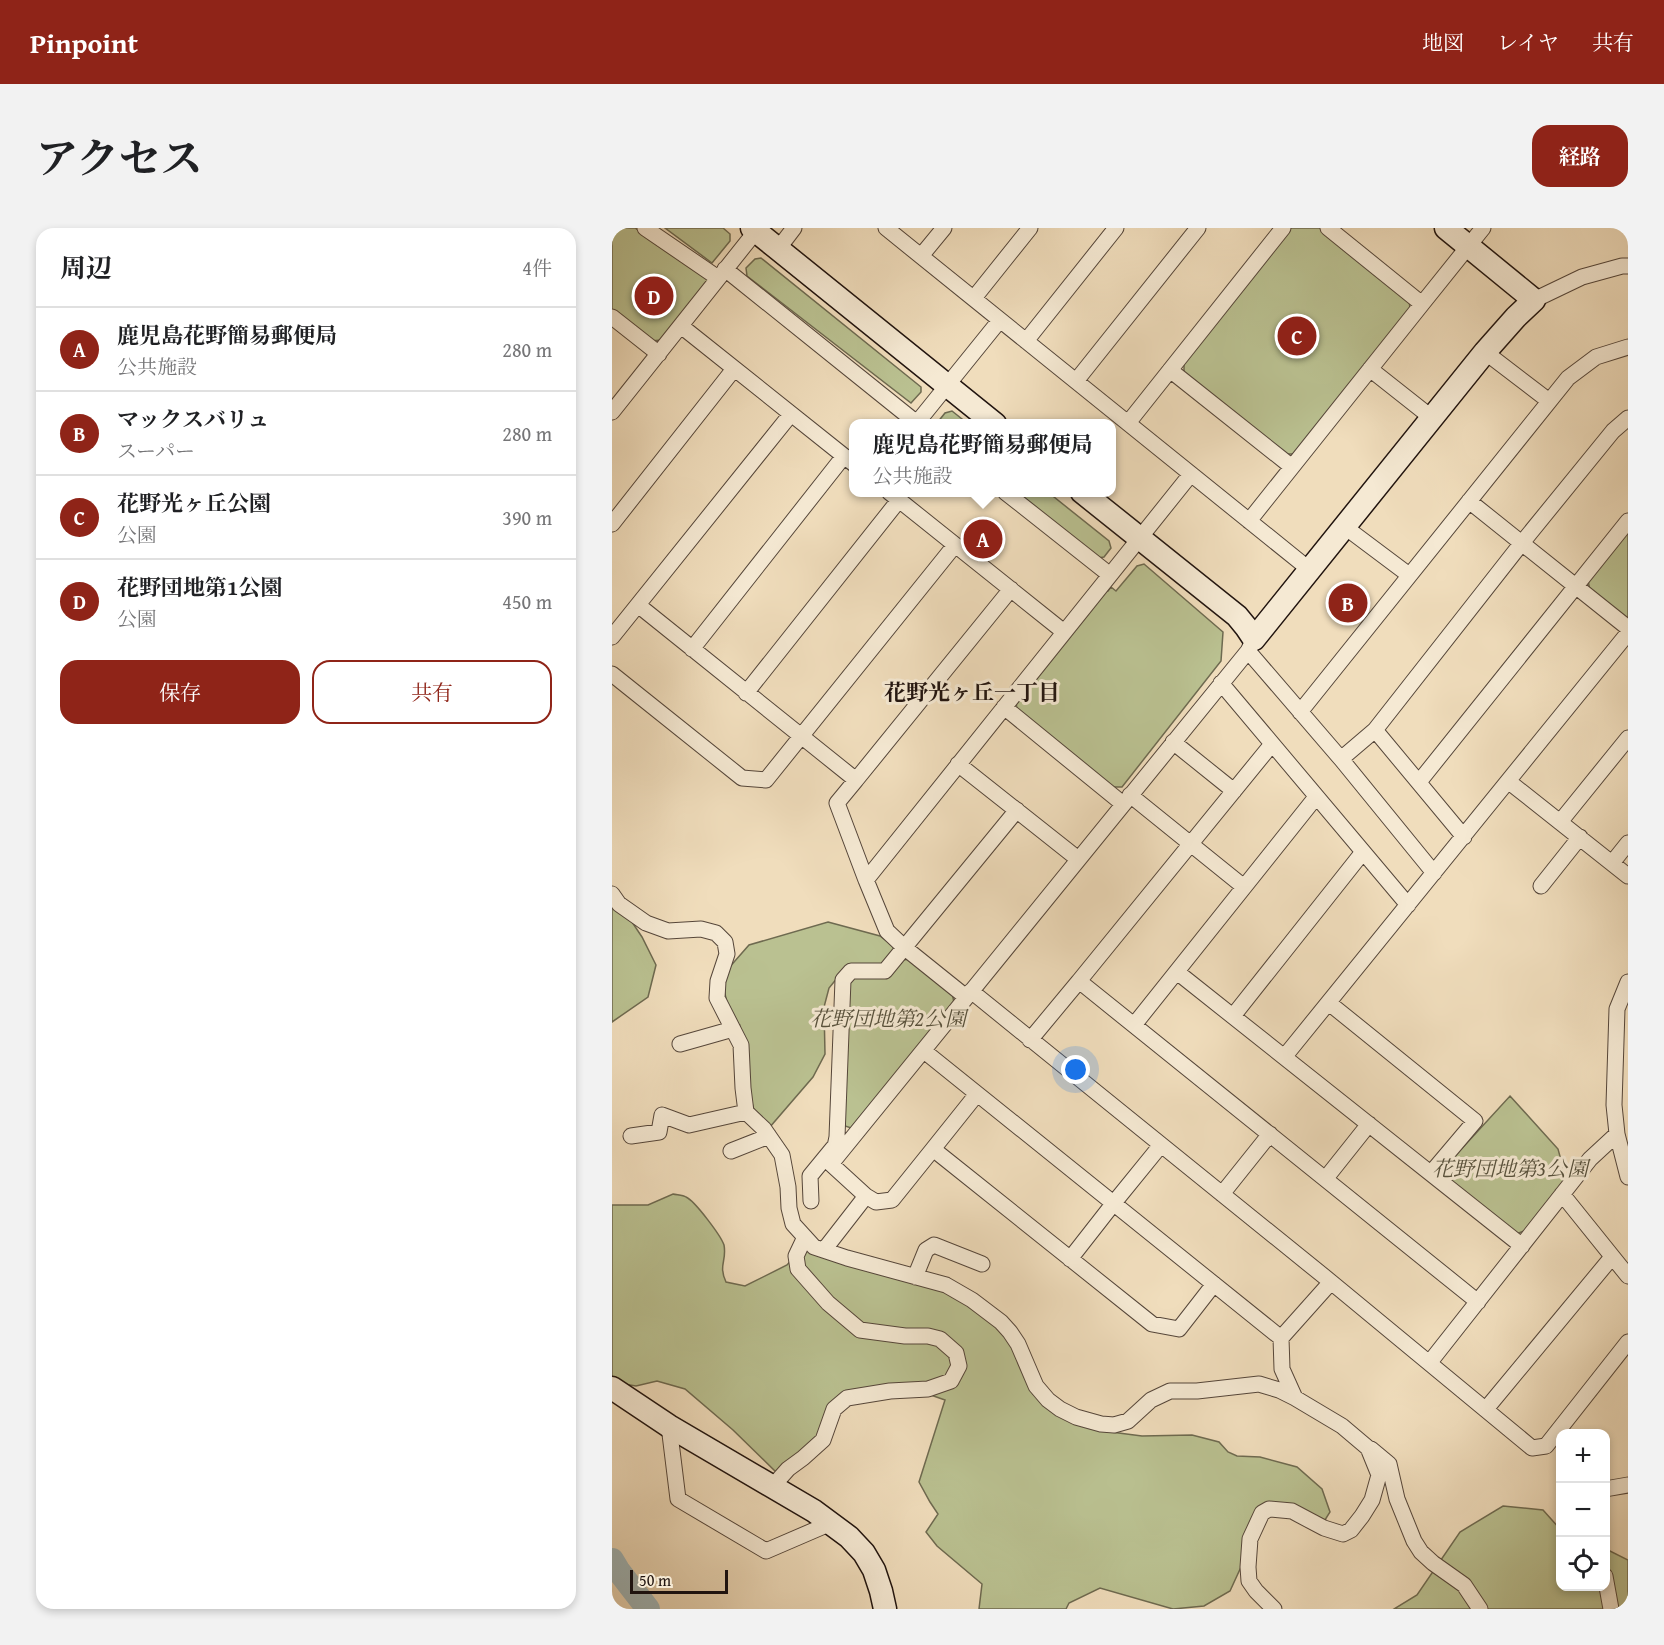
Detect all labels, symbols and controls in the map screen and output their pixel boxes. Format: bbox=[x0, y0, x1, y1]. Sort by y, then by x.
text: Pinpoint bbox=[30, 22, 138, 63]
text: 地図 bbox=[1422, 27, 1464, 58]
text: レイヤ bbox=[1497, 27, 1559, 58]
text: 共有 bbox=[1592, 27, 1634, 58]
button: 経路 bbox=[1532, 125, 1628, 187]
text: アクセス bbox=[36, 127, 203, 188]
text: 周辺 bbox=[60, 248, 112, 287]
text: 4件 bbox=[522, 253, 552, 282]
pin: D bbox=[634, 274, 674, 318]
pin: C bbox=[1278, 314, 1316, 358]
text: 鹿児島花野簡易郵便局 bbox=[117, 319, 337, 351]
text: A bbox=[73, 335, 86, 364]
text: 280 m bbox=[502, 335, 552, 364]
text: 公共施設 bbox=[117, 352, 197, 381]
text: マックスバリュ bbox=[117, 403, 269, 435]
text: B bbox=[73, 419, 86, 448]
text: 280 m bbox=[502, 419, 552, 448]
popup bbox=[849, 419, 1116, 497]
text: 鹿児島花野簡易郵便局 bbox=[872, 428, 1093, 460]
text: スーパー bbox=[117, 436, 195, 465]
text: 公共施設 bbox=[872, 461, 952, 490]
text: 花野光ヶ丘公園 bbox=[117, 487, 271, 519]
text: C bbox=[74, 503, 85, 532]
text: 390 m bbox=[502, 503, 552, 532]
pin: A bbox=[964, 516, 1003, 562]
text: 公園 bbox=[117, 520, 157, 549]
text: 花野団地第1公園 bbox=[117, 571, 282, 603]
pin: B bbox=[1328, 580, 1368, 626]
text: D bbox=[73, 587, 86, 616]
text: 450 m bbox=[502, 587, 552, 616]
text: 公園 bbox=[117, 604, 157, 633]
button: 保存 bbox=[60, 660, 300, 724]
button: 共有 bbox=[312, 660, 552, 724]
district label: 花野光ヶ丘一丁目 bbox=[884, 676, 1060, 708]
park label: 花野団地第2公園 bbox=[810, 1003, 969, 1034]
your location bbox=[1061, 1055, 1090, 1084]
park label: 花野団地第3公園 bbox=[1432, 1153, 1591, 1184]
map controls bbox=[1556, 1429, 1610, 1591]
button: + bbox=[1556, 1429, 1610, 1483]
button: − bbox=[1556, 1483, 1610, 1537]
button: locate bbox=[1556, 1537, 1610, 1591]
scale bar bbox=[630, 1567, 728, 1594]
text: 50 m bbox=[639, 1568, 671, 1592]

